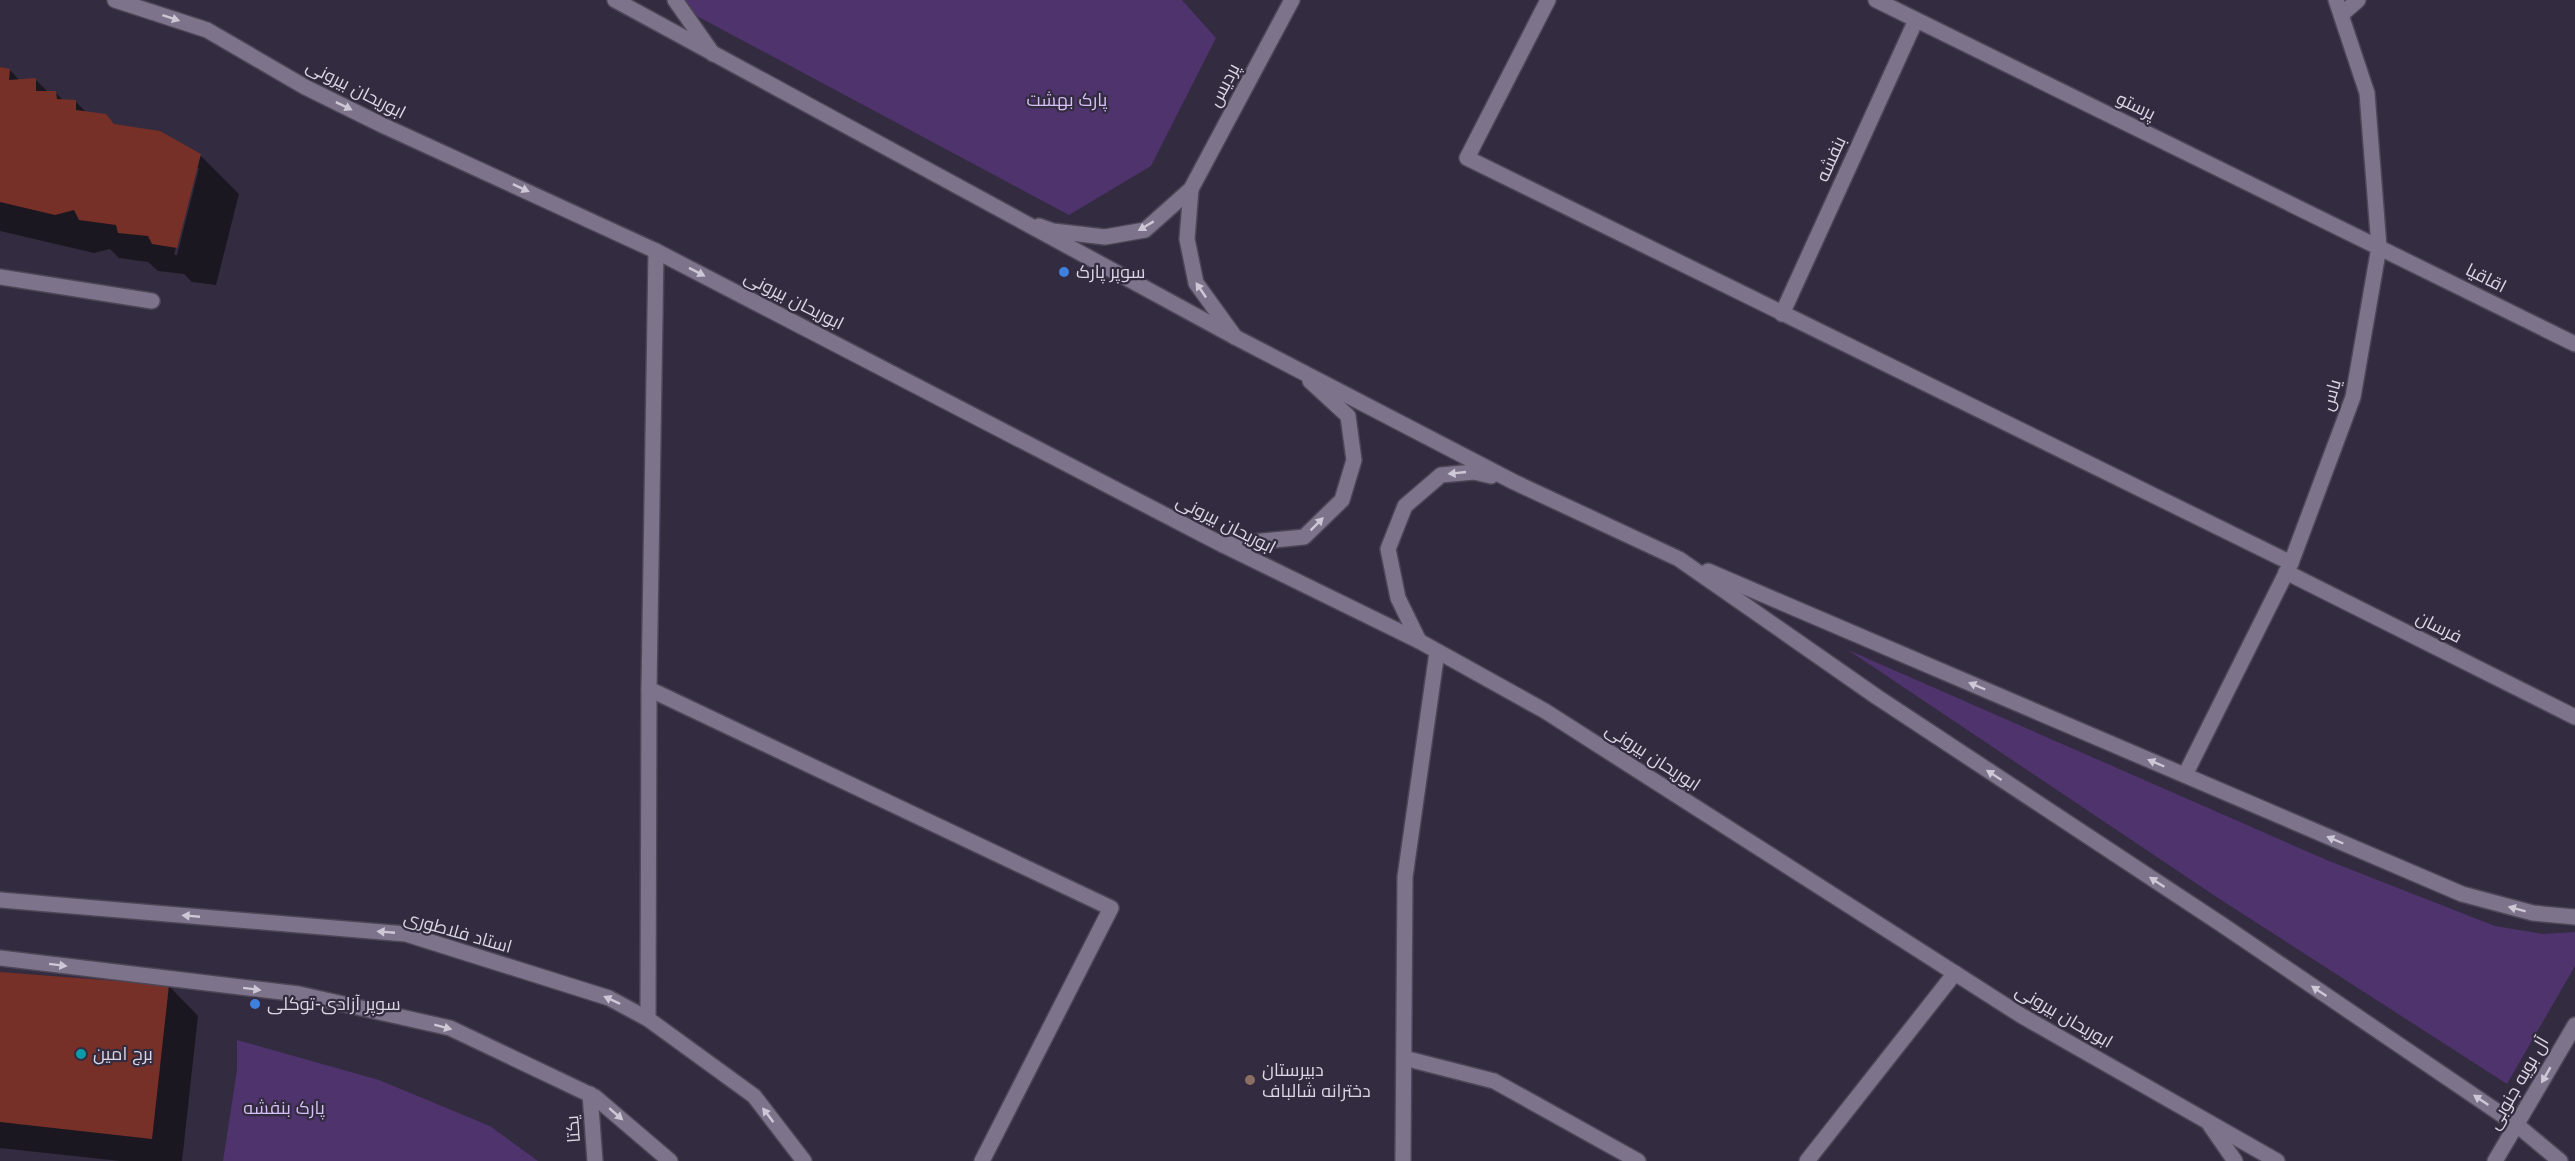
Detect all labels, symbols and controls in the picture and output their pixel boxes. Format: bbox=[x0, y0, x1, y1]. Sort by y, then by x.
one-way arrow bbox=[162, 14, 180, 23]
street label: ابوریحان بیرونی bbox=[303, 55, 409, 123]
street label: پردیس bbox=[1204, 60, 1246, 111]
street label: پرستو bbox=[2112, 88, 2159, 126]
park label: پارک بهشت bbox=[1027, 90, 1108, 112]
one-way arrow bbox=[335, 100, 353, 110]
street label: بنفشه bbox=[1812, 133, 1850, 185]
one-way arrow bbox=[512, 184, 529, 193]
one-way arrow bbox=[1138, 220, 1155, 231]
street label: اقاقیا bbox=[2462, 259, 2510, 297]
place label: سوپر پارک bbox=[1076, 262, 1145, 284]
marker: سوپر پارک bbox=[1057, 265, 1071, 279]
street label: ابوریحان بیرونی bbox=[741, 266, 847, 334]
one-way arrow bbox=[689, 267, 706, 277]
one-way arrow bbox=[1195, 282, 1207, 298]
street label: یاس bbox=[2317, 377, 2346, 413]
one-way arrow bbox=[1448, 468, 1467, 478]
street label: ابوریحان بیرونی bbox=[1173, 490, 1279, 558]
one-way arrow bbox=[1310, 517, 1325, 531]
street label: فرسان bbox=[2412, 607, 2465, 648]
one-way arrow bbox=[1968, 681, 1986, 690]
street label: ابوریحان بیرونی bbox=[1601, 719, 1704, 796]
one-way arrow bbox=[2148, 758, 2165, 767]
one-way arrow bbox=[1986, 769, 2003, 780]
one-way arrow bbox=[2326, 835, 2344, 844]
one-way arrow bbox=[2149, 877, 2165, 888]
one-way arrow bbox=[2508, 904, 2526, 913]
street label: استاد فلاطوری bbox=[401, 907, 514, 958]
one-way arrow bbox=[182, 911, 201, 921]
one-way arrow bbox=[376, 927, 395, 937]
one-way arrow bbox=[49, 960, 68, 970]
street label: ابوریحان بیرونی bbox=[2011, 980, 2116, 1053]
one-way arrow bbox=[242, 984, 261, 993]
one-way arrow bbox=[2311, 986, 2327, 997]
place label: سوپر آزادی-توکلی bbox=[267, 994, 401, 1016]
one-way arrow bbox=[603, 996, 620, 1005]
marker: سوپر آزادی-توکلی bbox=[248, 997, 262, 1011]
one-way arrow bbox=[434, 1023, 452, 1032]
street label: آل بویه جنوبی bbox=[2483, 1033, 2554, 1133]
place label: برج امین bbox=[93, 1044, 153, 1066]
marker: برج امین bbox=[74, 1047, 88, 1061]
place label: دبیرستان دخترانه شالباف bbox=[1262, 1060, 1371, 1102]
one-way arrow bbox=[2541, 1067, 2551, 1084]
marker: دبیرستان دخترانه شالباف bbox=[1243, 1073, 1257, 1087]
one-way arrow bbox=[2473, 1094, 2489, 1106]
park label: پارک بنفشه bbox=[243, 1098, 325, 1120]
one-way arrow bbox=[762, 1107, 774, 1123]
one-way arrow bbox=[608, 1108, 624, 1121]
street label: یکتا bbox=[562, 1115, 584, 1143]

